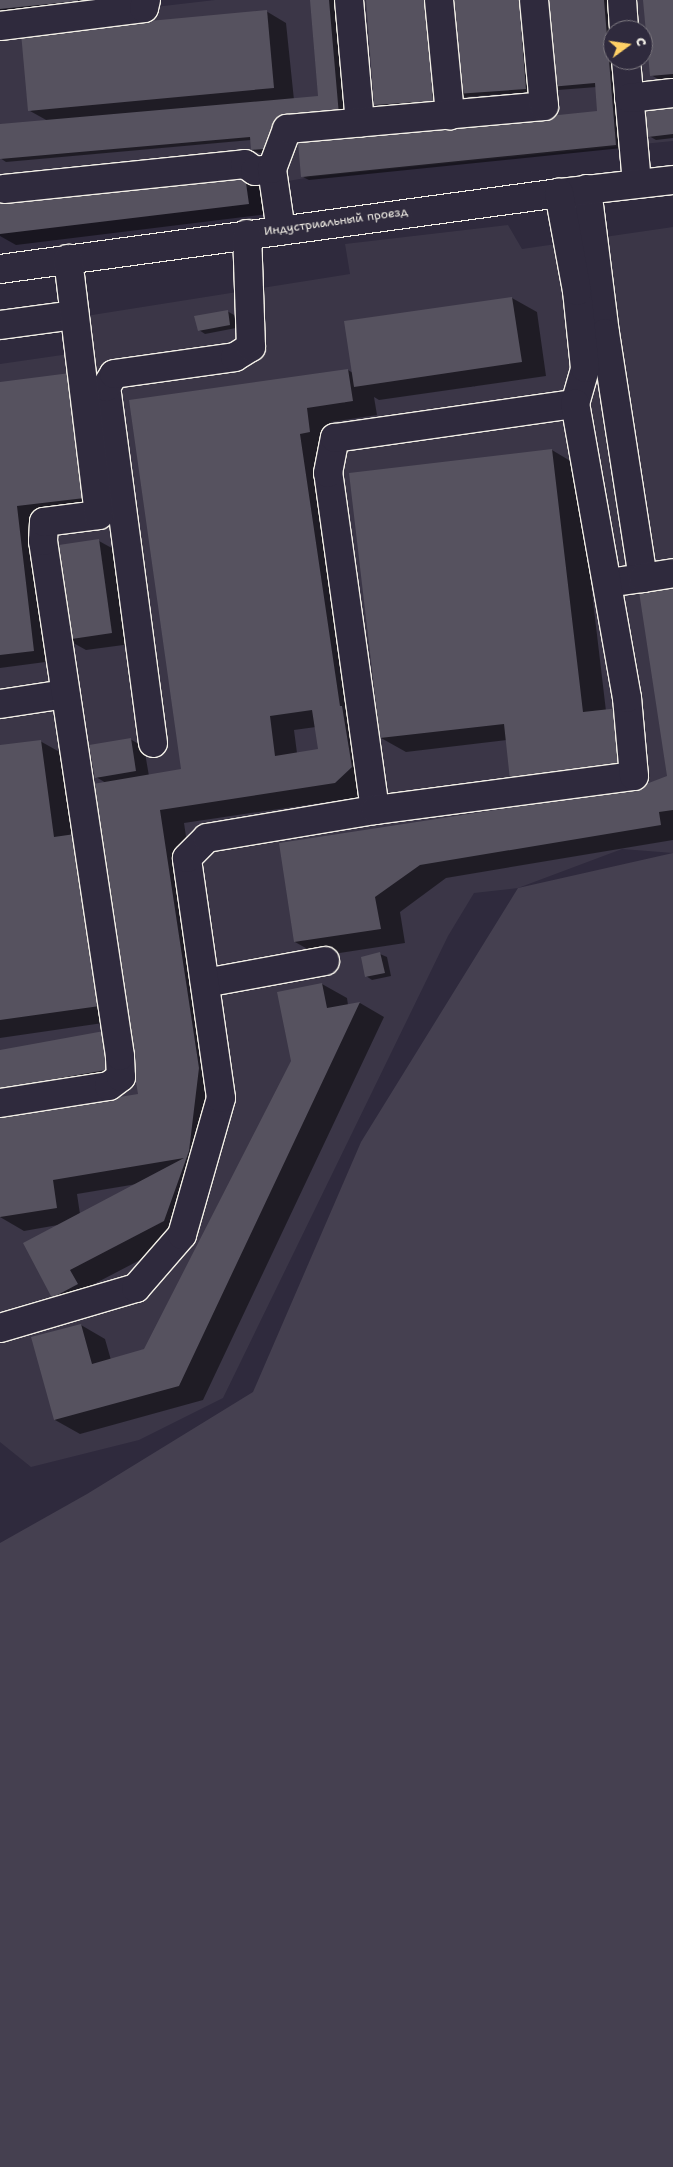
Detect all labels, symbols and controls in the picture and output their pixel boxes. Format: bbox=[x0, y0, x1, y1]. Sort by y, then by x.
north arrow bbox=[603, 20, 653, 70]
text: С bbox=[632, 35, 651, 48]
street label: Индустриальный проезд bbox=[263, 205, 409, 239]

